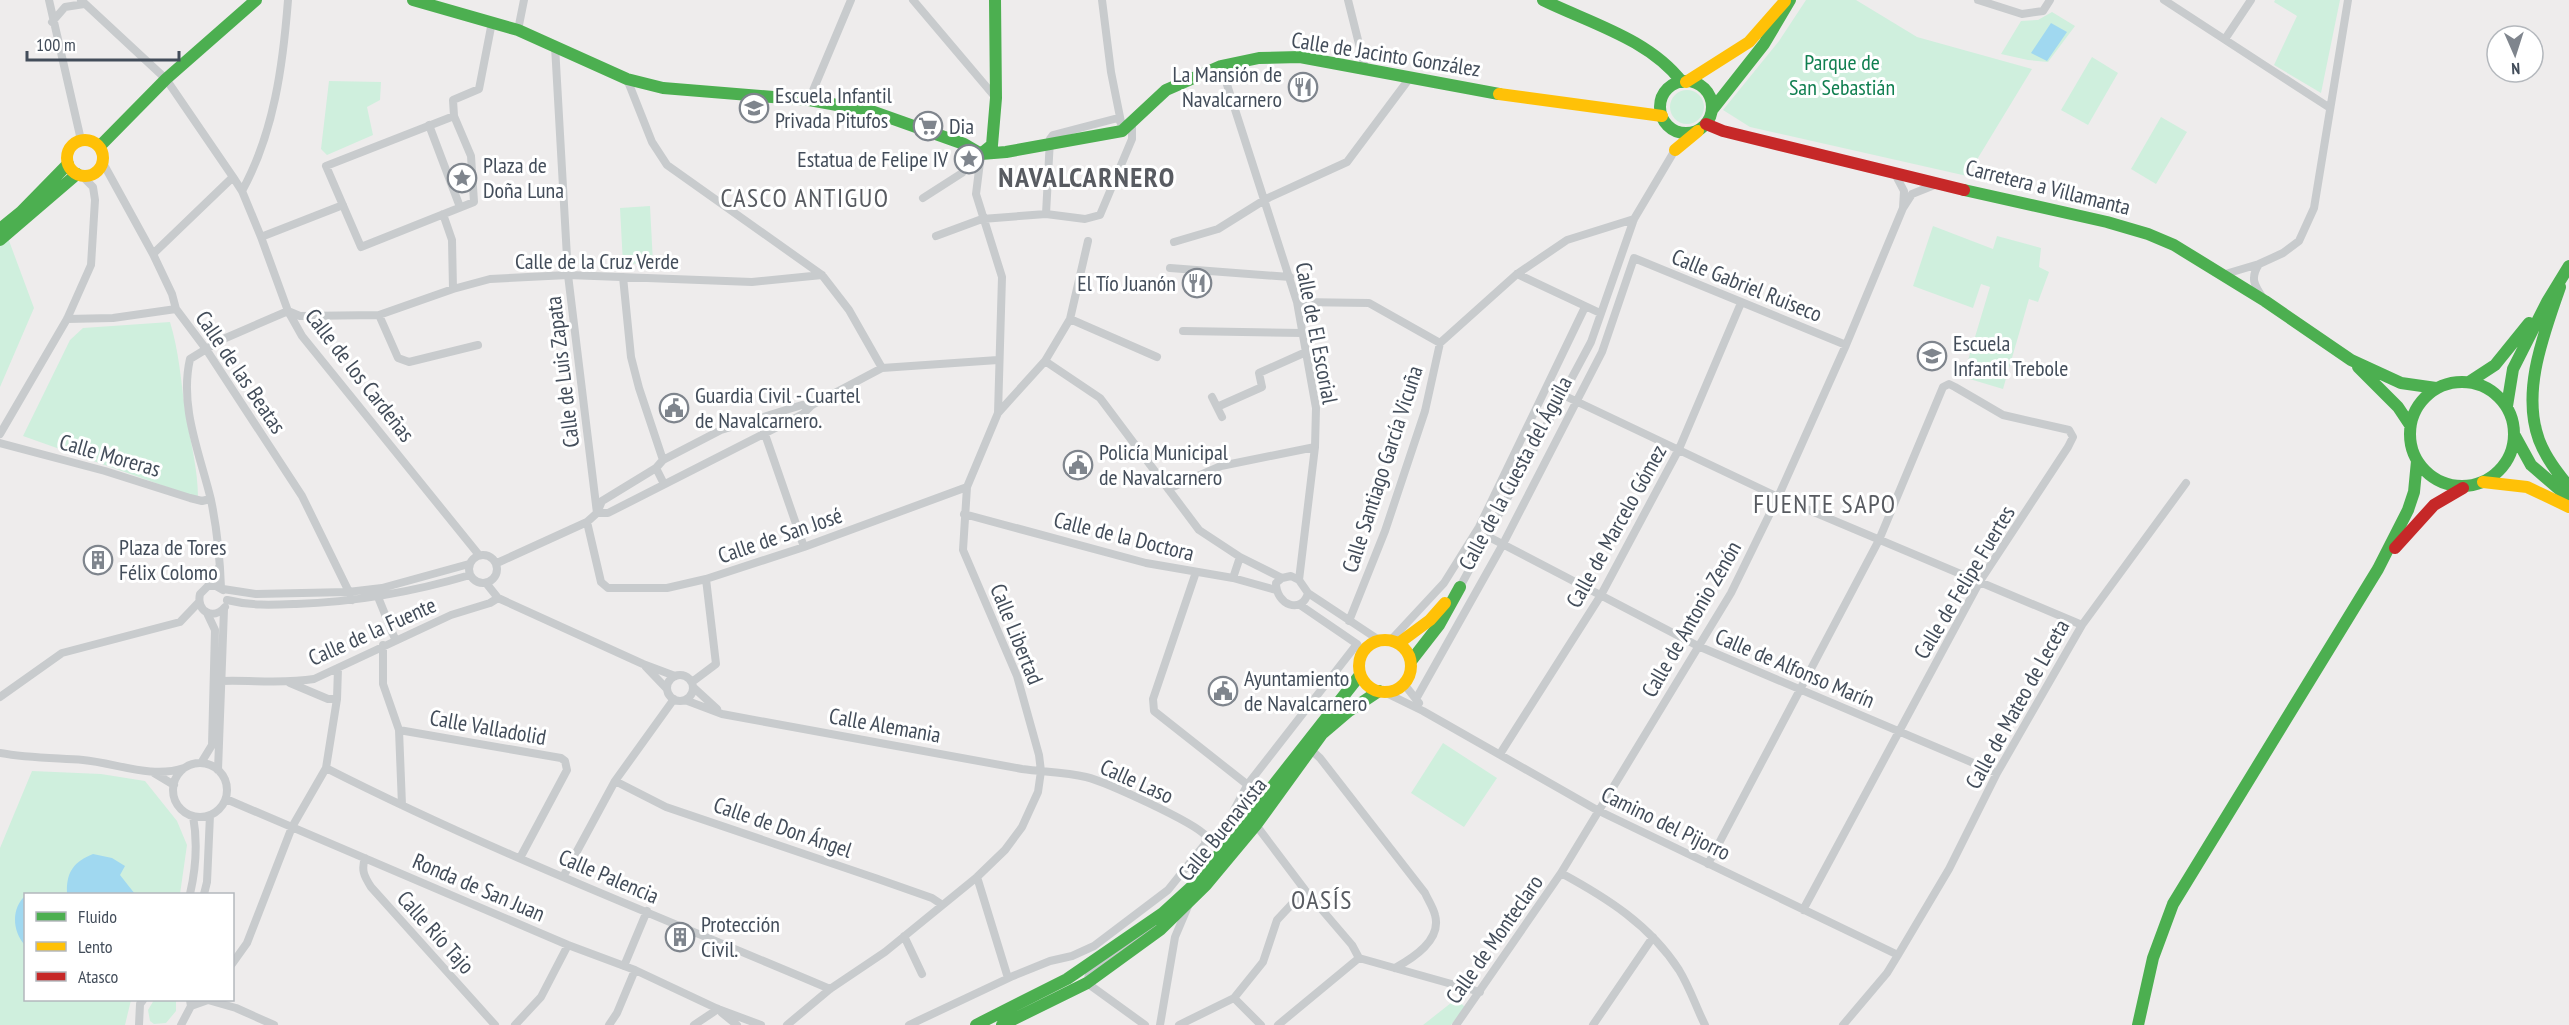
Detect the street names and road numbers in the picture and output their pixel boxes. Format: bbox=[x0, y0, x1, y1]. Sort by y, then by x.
street label: Calle de Jacinto González bbox=[1290, 25, 1483, 83]
street label: Carretera a Villamanta bbox=[1963, 153, 2133, 221]
street label: Calle Gabriel Ruiseco bbox=[1668, 242, 1826, 328]
street label: Calle de la Cruz Verde bbox=[515, 247, 679, 275]
street label: Calle de El Escorial bbox=[1290, 260, 1345, 407]
street label: Calle de Luis Zapata bbox=[539, 295, 585, 449]
street label: Calle de los Cardeñas bbox=[299, 303, 421, 447]
street label: Calle de las Beatas bbox=[190, 305, 292, 439]
street label: Calle Santiago García Vicuña bbox=[1335, 362, 1429, 576]
street label: Calle de la Cuesta del Águila bbox=[1452, 371, 1578, 575]
street label: Calle Moreras bbox=[56, 427, 164, 483]
street label: Calle de Marcelo Gómez bbox=[1560, 440, 1672, 612]
street label: Calle de Felipe Fuertes bbox=[1907, 500, 2021, 664]
street label: Calle de San José bbox=[714, 501, 846, 569]
street label: Calle de la Doctora bbox=[1051, 505, 1197, 567]
street label: Calle de Antonio Zenón bbox=[1635, 536, 1747, 702]
street label: Calle Libertad bbox=[984, 580, 1050, 688]
street label: Calle de la Fuente bbox=[304, 590, 440, 672]
street label: Calle de Mateo de Leceta bbox=[1959, 614, 2075, 794]
street label: Calle de Alfonso Marín bbox=[1711, 622, 1879, 714]
street label: Calle Alemania bbox=[827, 701, 943, 749]
street label: Calle Valladolid bbox=[428, 703, 548, 751]
street label: Calle Laso bbox=[1096, 753, 1178, 809]
street label: Calle Buenavista bbox=[1172, 771, 1272, 887]
street label: Camino del Pijorro bbox=[1597, 780, 1735, 866]
street label: Calle de Don Ángel bbox=[710, 790, 857, 864]
street label: Calle Palencia bbox=[555, 842, 663, 910]
street label: Ronda de San Juan bbox=[409, 847, 549, 927]
street label: Calle de Monteclaro bbox=[1439, 869, 1549, 1009]
street label: Calle Río Tajo bbox=[391, 885, 481, 979]

